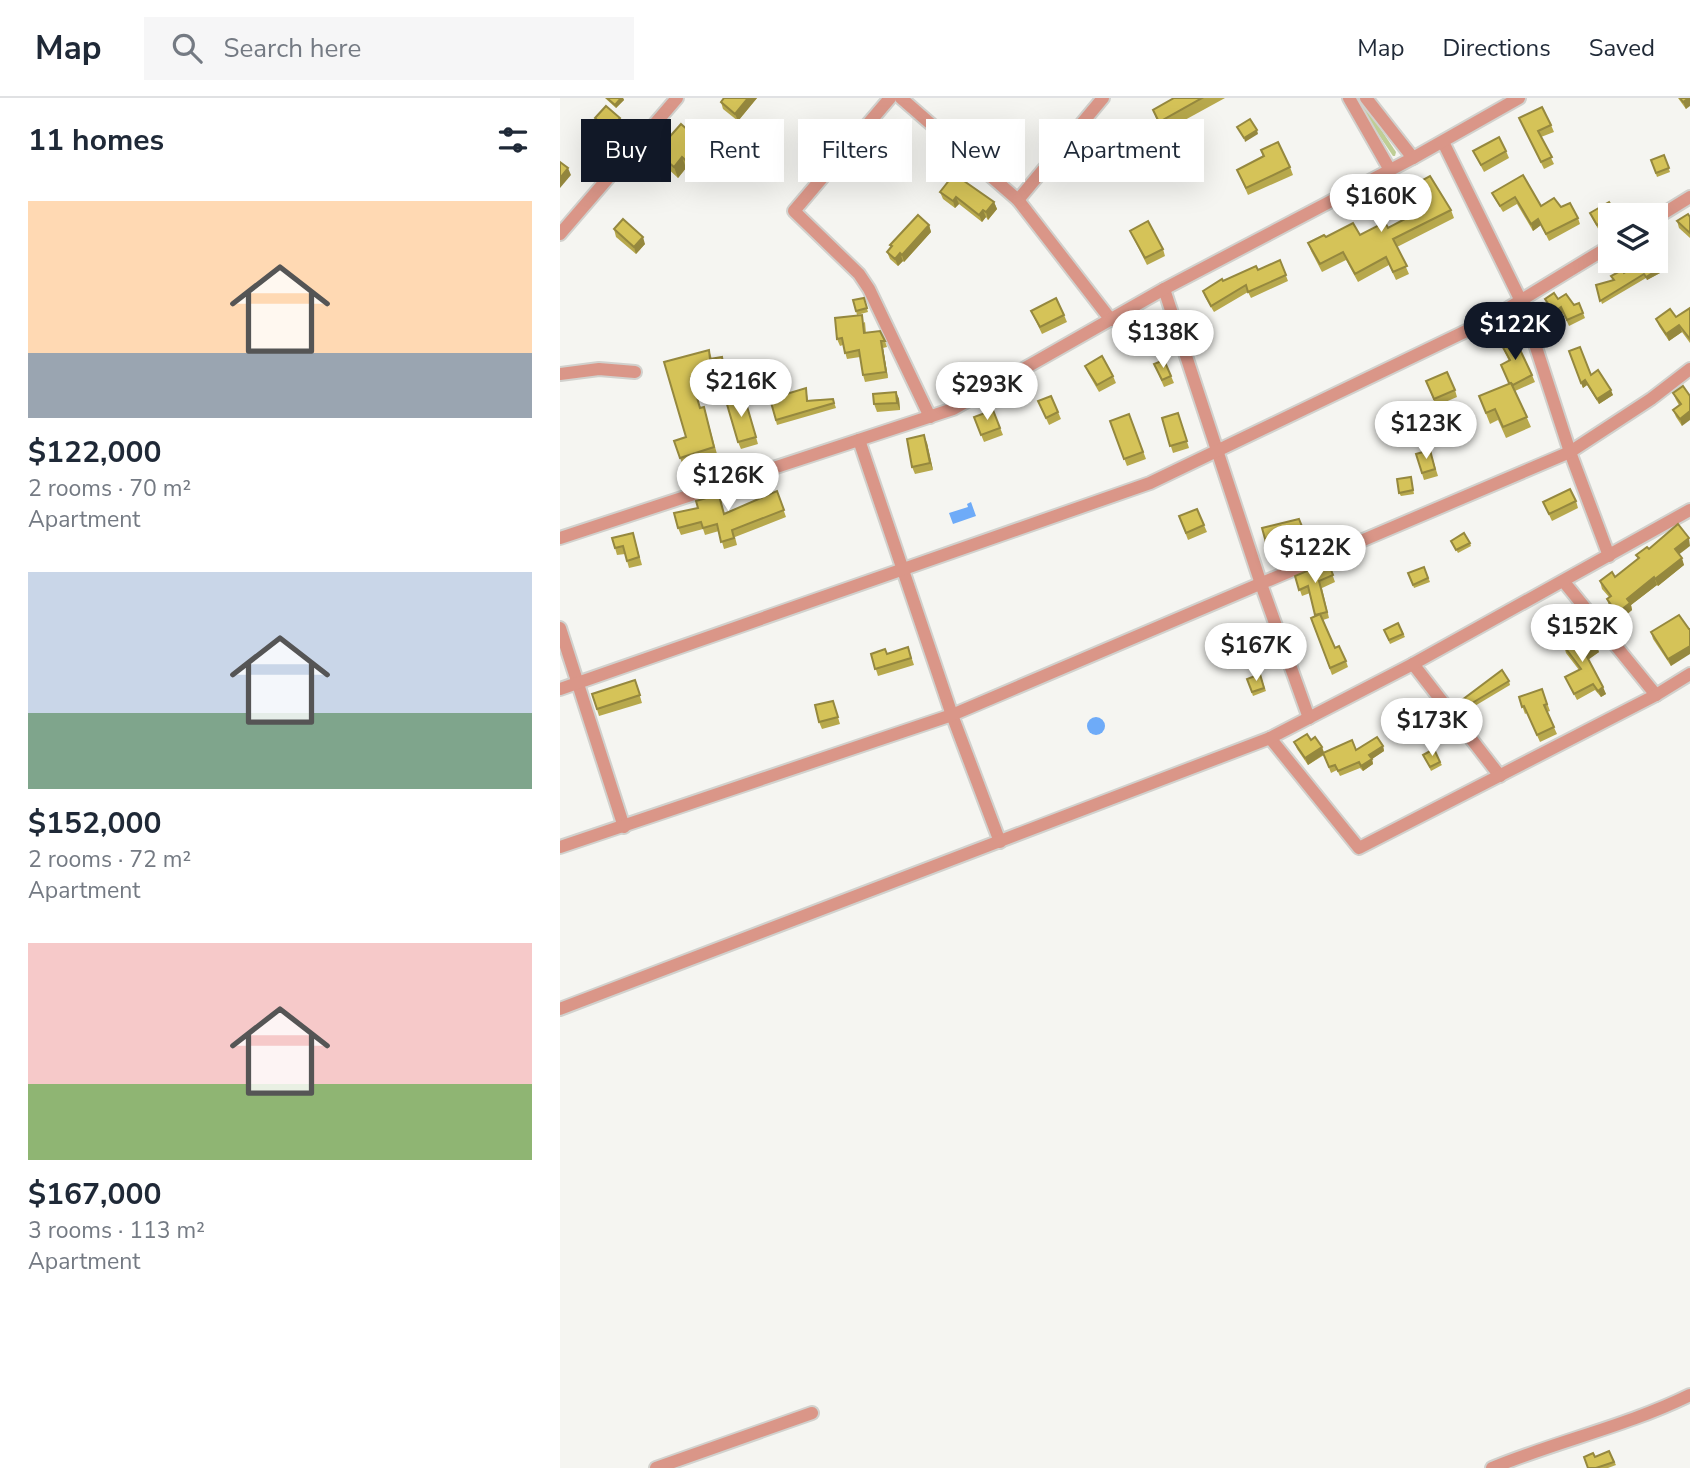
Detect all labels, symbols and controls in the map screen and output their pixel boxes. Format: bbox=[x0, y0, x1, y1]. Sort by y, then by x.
search box bbox=[144, 17, 634, 80]
text: Map bbox=[35, 26, 102, 71]
icon: search bbox=[168, 29, 206, 67]
text: Search here bbox=[224, 31, 361, 66]
text: Map bbox=[1357, 32, 1404, 64]
text: Directions bbox=[1442, 32, 1551, 64]
text: Saved bbox=[1589, 32, 1655, 64]
chip: Buy bbox=[581, 119, 671, 182]
chip: Rent bbox=[685, 119, 784, 182]
chip: Filters bbox=[798, 119, 912, 182]
chip: New bbox=[926, 119, 1025, 182]
chip: Apartment bbox=[1039, 119, 1204, 182]
text: 11 homes bbox=[28, 120, 164, 161]
icon: filters bbox=[494, 121, 532, 159]
pin: $160K bbox=[1332, 174, 1430, 234]
text: $160K bbox=[1346, 181, 1416, 212]
map controls bbox=[1598, 203, 1668, 273]
button: layers bbox=[1598, 203, 1668, 273]
icon: home bbox=[217, 246, 343, 372]
pin: $122K bbox=[1466, 302, 1564, 362]
text: $122K bbox=[1480, 309, 1550, 340]
pin: $138K bbox=[1114, 310, 1212, 370]
text: $138K bbox=[1128, 317, 1198, 348]
pin: $216K bbox=[692, 360, 790, 419]
pin: $293K bbox=[938, 362, 1036, 422]
text: $216K bbox=[706, 366, 776, 397]
text: $293K bbox=[952, 369, 1022, 400]
pin: $123K bbox=[1377, 402, 1475, 461]
text: $123K bbox=[1391, 408, 1461, 439]
text: $122,000 bbox=[28, 432, 161, 473]
pin: $126K bbox=[679, 454, 777, 513]
text: $126K bbox=[693, 460, 763, 491]
text: 2 rooms · 70 m² bbox=[28, 473, 191, 504]
text: Apartment bbox=[28, 504, 140, 535]
pin: $122K bbox=[1266, 526, 1364, 585]
text: $122K bbox=[1280, 532, 1350, 563]
pin: $152K bbox=[1533, 604, 1631, 664]
text: $152K bbox=[1547, 611, 1617, 642]
icon: home bbox=[217, 617, 343, 743]
pin: $167K bbox=[1207, 624, 1305, 683]
text: $167K bbox=[1221, 630, 1291, 661]
pin: $173K bbox=[1383, 698, 1481, 758]
text: $173K bbox=[1397, 705, 1467, 736]
text: $152,000 bbox=[28, 803, 161, 844]
text: 2 rooms · 72 m² bbox=[28, 844, 191, 875]
text: Apartment bbox=[28, 875, 140, 906]
icon: home bbox=[217, 988, 343, 1114]
text: $167,000 bbox=[28, 1174, 161, 1215]
text: 3 rooms · 113 m² bbox=[28, 1215, 205, 1246]
text: Apartment bbox=[28, 1246, 140, 1277]

